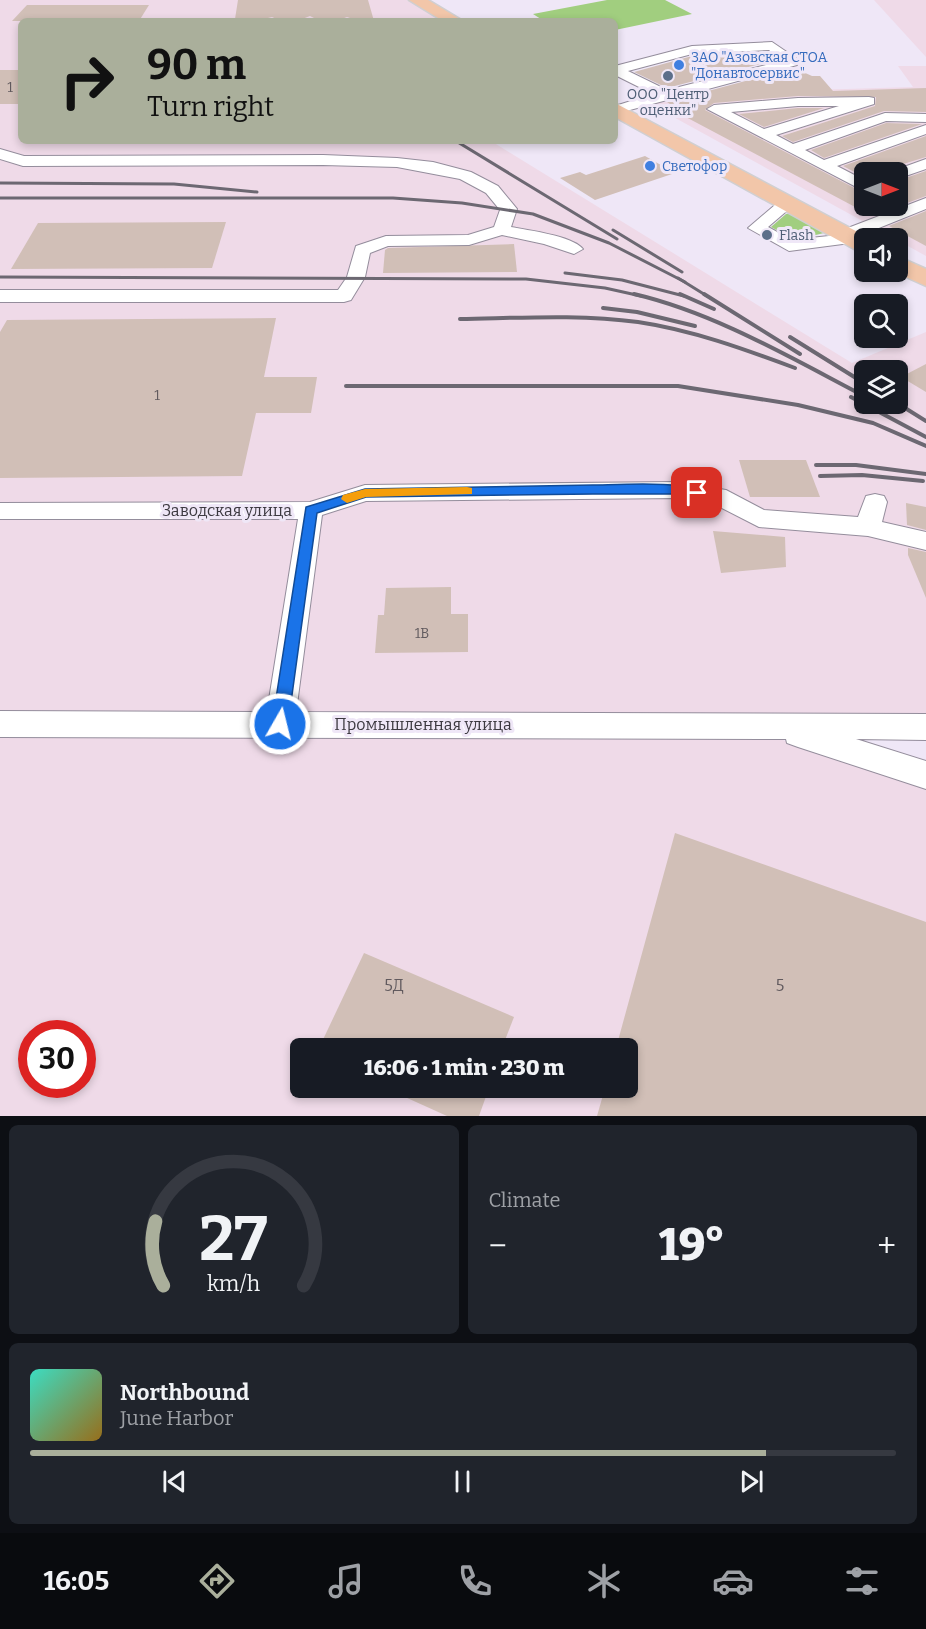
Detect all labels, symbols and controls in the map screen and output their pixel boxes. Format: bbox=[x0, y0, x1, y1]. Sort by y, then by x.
text: 90 m bbox=[147, 40, 246, 90]
icon: right bbox=[48, 42, 126, 120]
place label: ЗАО "Азовская СТОА "Донавтосервис" bbox=[691, 49, 827, 82]
marker: ЗАО "Азовская СТОА "Донавтосервис" bbox=[672, 58, 686, 72]
marker: ООО "Центр оценки" bbox=[661, 69, 675, 83]
house number: 1 bbox=[7, 79, 13, 96]
place label: ООО "Центр оценки" bbox=[627, 86, 709, 119]
text: Turn right bbox=[147, 91, 274, 123]
place label: Светофор bbox=[662, 158, 727, 175]
marker: Светофор bbox=[643, 159, 657, 173]
north arrow bbox=[854, 162, 908, 216]
map controls bbox=[854, 162, 908, 414]
place label: Flash bbox=[779, 227, 814, 244]
marker: Flash bbox=[760, 228, 774, 242]
button: sound bbox=[854, 228, 908, 282]
button: search bbox=[854, 294, 908, 348]
button: layers bbox=[854, 360, 908, 414]
house number: 1 bbox=[154, 387, 160, 404]
pin bbox=[671, 467, 722, 518]
icon: arrive bbox=[680, 476, 713, 509]
street label: Заводская улица bbox=[162, 501, 292, 520]
house number: 1В bbox=[415, 625, 429, 642]
position arrow bbox=[248, 692, 312, 756]
street label: Промышленная улица bbox=[334, 715, 512, 734]
house number: 5Д bbox=[384, 976, 404, 995]
house number: 5 bbox=[776, 976, 784, 995]
speed limit sign: 30 bbox=[18, 1020, 96, 1098]
text: 16:06 · 1 min · 230 m bbox=[364, 1054, 564, 1081]
text: Climate bbox=[489, 1188, 560, 1212]
text: 27 bbox=[200, 1202, 268, 1277]
text: 19° bbox=[659, 1218, 725, 1272]
text: − bbox=[489, 1226, 507, 1266]
text: + bbox=[877, 1226, 896, 1266]
text: km/h bbox=[207, 1272, 260, 1298]
text: Northbound bbox=[120, 1379, 249, 1406]
text: June Harbor bbox=[120, 1406, 233, 1430]
icon: previous bbox=[158, 1465, 191, 1498]
icon: pause bbox=[446, 1465, 479, 1498]
icon: next bbox=[735, 1465, 768, 1498]
icon: directions bbox=[196, 1560, 238, 1602]
icon: music bbox=[325, 1560, 367, 1602]
icon: phone bbox=[454, 1560, 496, 1602]
icon: climate bbox=[583, 1560, 625, 1602]
icon: car bbox=[712, 1560, 754, 1602]
icon: filters bbox=[841, 1560, 883, 1602]
text: 16:05 bbox=[43, 1565, 109, 1597]

